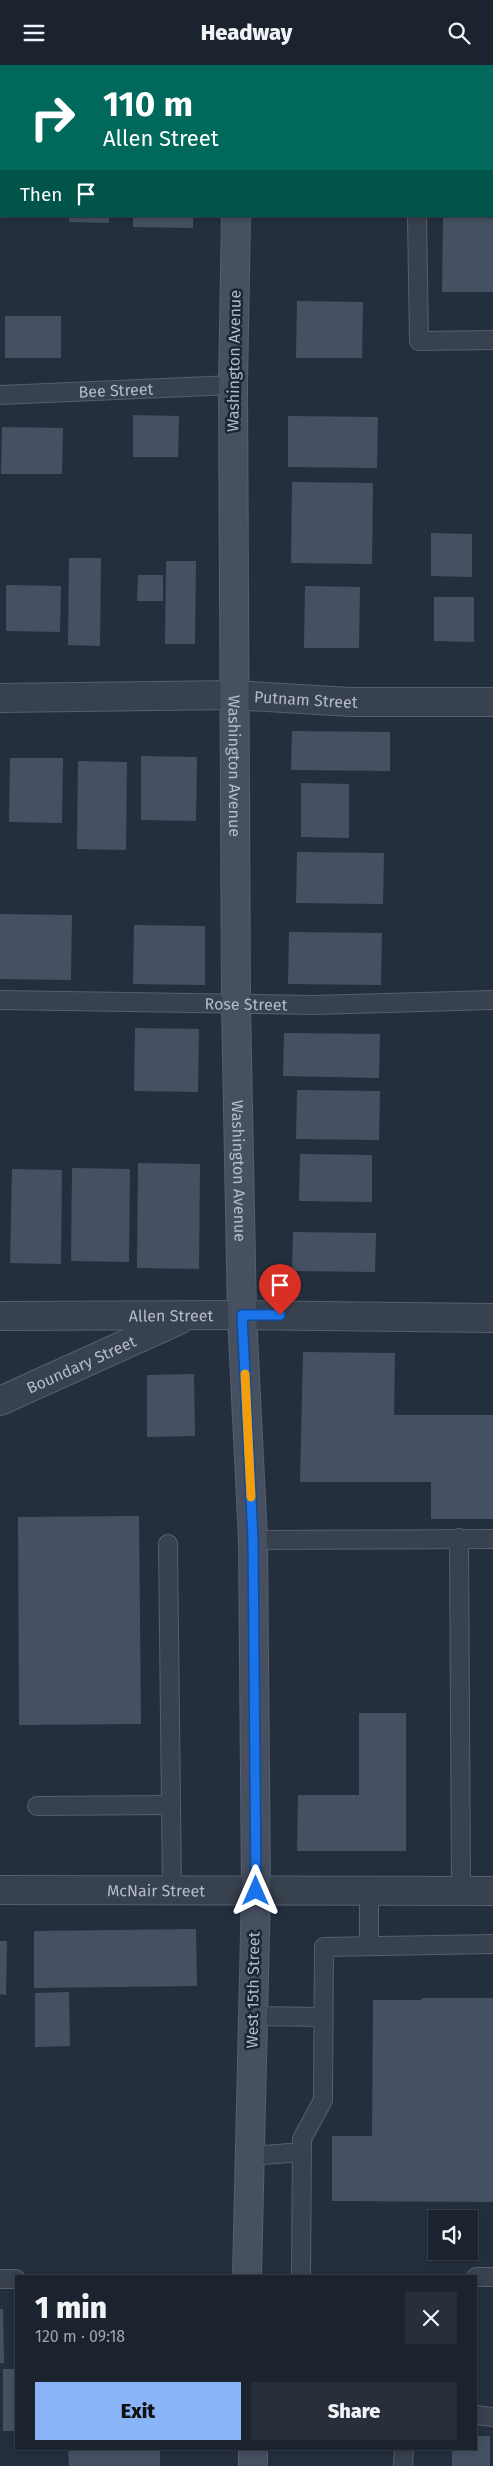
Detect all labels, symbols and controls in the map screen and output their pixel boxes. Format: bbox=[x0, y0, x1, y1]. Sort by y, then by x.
icon: menu bbox=[20, 19, 48, 47]
text: Headway bbox=[201, 19, 292, 46]
icon: search bbox=[445, 19, 473, 47]
text: 110 m bbox=[103, 83, 193, 125]
icon: right bbox=[20, 85, 85, 150]
text: Allen Street bbox=[103, 125, 219, 152]
icon: arrive bbox=[72, 180, 100, 208]
text: Then bbox=[20, 183, 62, 206]
street label: Washington Avenue bbox=[223, 290, 245, 432]
street label: Bee Street bbox=[78, 379, 154, 401]
street label: Putnam Street bbox=[254, 687, 358, 712]
street label: Washington Avenue bbox=[225, 695, 245, 837]
street label: Rose Street bbox=[204, 994, 288, 1014]
street label: Washington Avenue bbox=[228, 1100, 250, 1242]
pin bbox=[259, 1264, 301, 1315]
icon: arrive bbox=[266, 1271, 294, 1299]
street label: Allen Street bbox=[129, 1306, 213, 1325]
street label: Boundary Street bbox=[23, 1331, 139, 1397]
position arrow bbox=[229, 1864, 281, 1916]
street label: McNair Street bbox=[107, 1881, 205, 1900]
street label: West 15th Street bbox=[242, 1931, 264, 2049]
map controls bbox=[428, 2210, 478, 2260]
button: sound bbox=[428, 2210, 478, 2260]
text: 1 min bbox=[35, 2290, 107, 2326]
button: close bbox=[405, 2292, 457, 2344]
text: 120 m · 09:18 bbox=[35, 2327, 125, 2346]
button: Exit bbox=[35, 2382, 241, 2440]
button: Share bbox=[251, 2382, 457, 2440]

